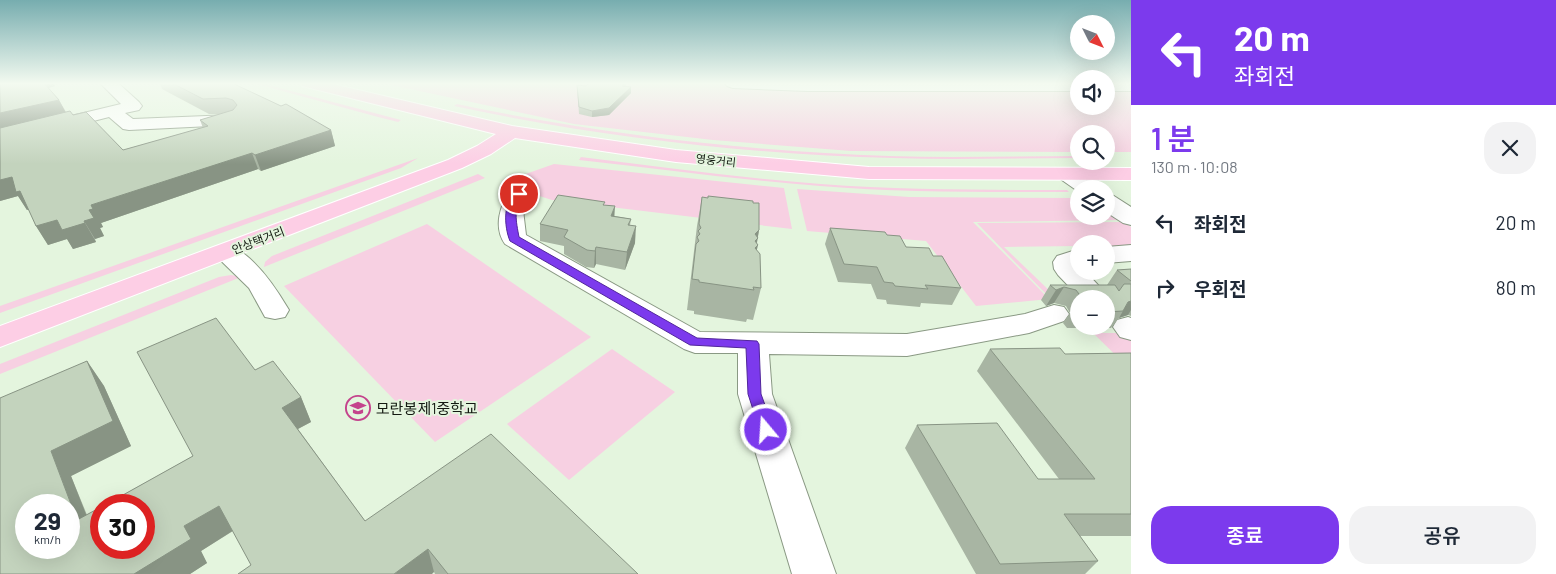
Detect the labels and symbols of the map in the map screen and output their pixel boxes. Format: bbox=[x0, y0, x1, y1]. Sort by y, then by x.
north arrow bbox=[1070, 15, 1115, 60]
street label: 영웅거리 bbox=[695, 151, 737, 169]
pin bbox=[498, 173, 540, 215]
street label: 안상택거리 bbox=[230, 224, 286, 256]
school or university icon: 모란봉제1중학교 bbox=[345, 395, 371, 421]
place label: 모란봉제1중학교 bbox=[376, 399, 478, 417]
position arrow bbox=[739, 403, 791, 455]
speed limit sign: 30 bbox=[90, 494, 155, 559]

